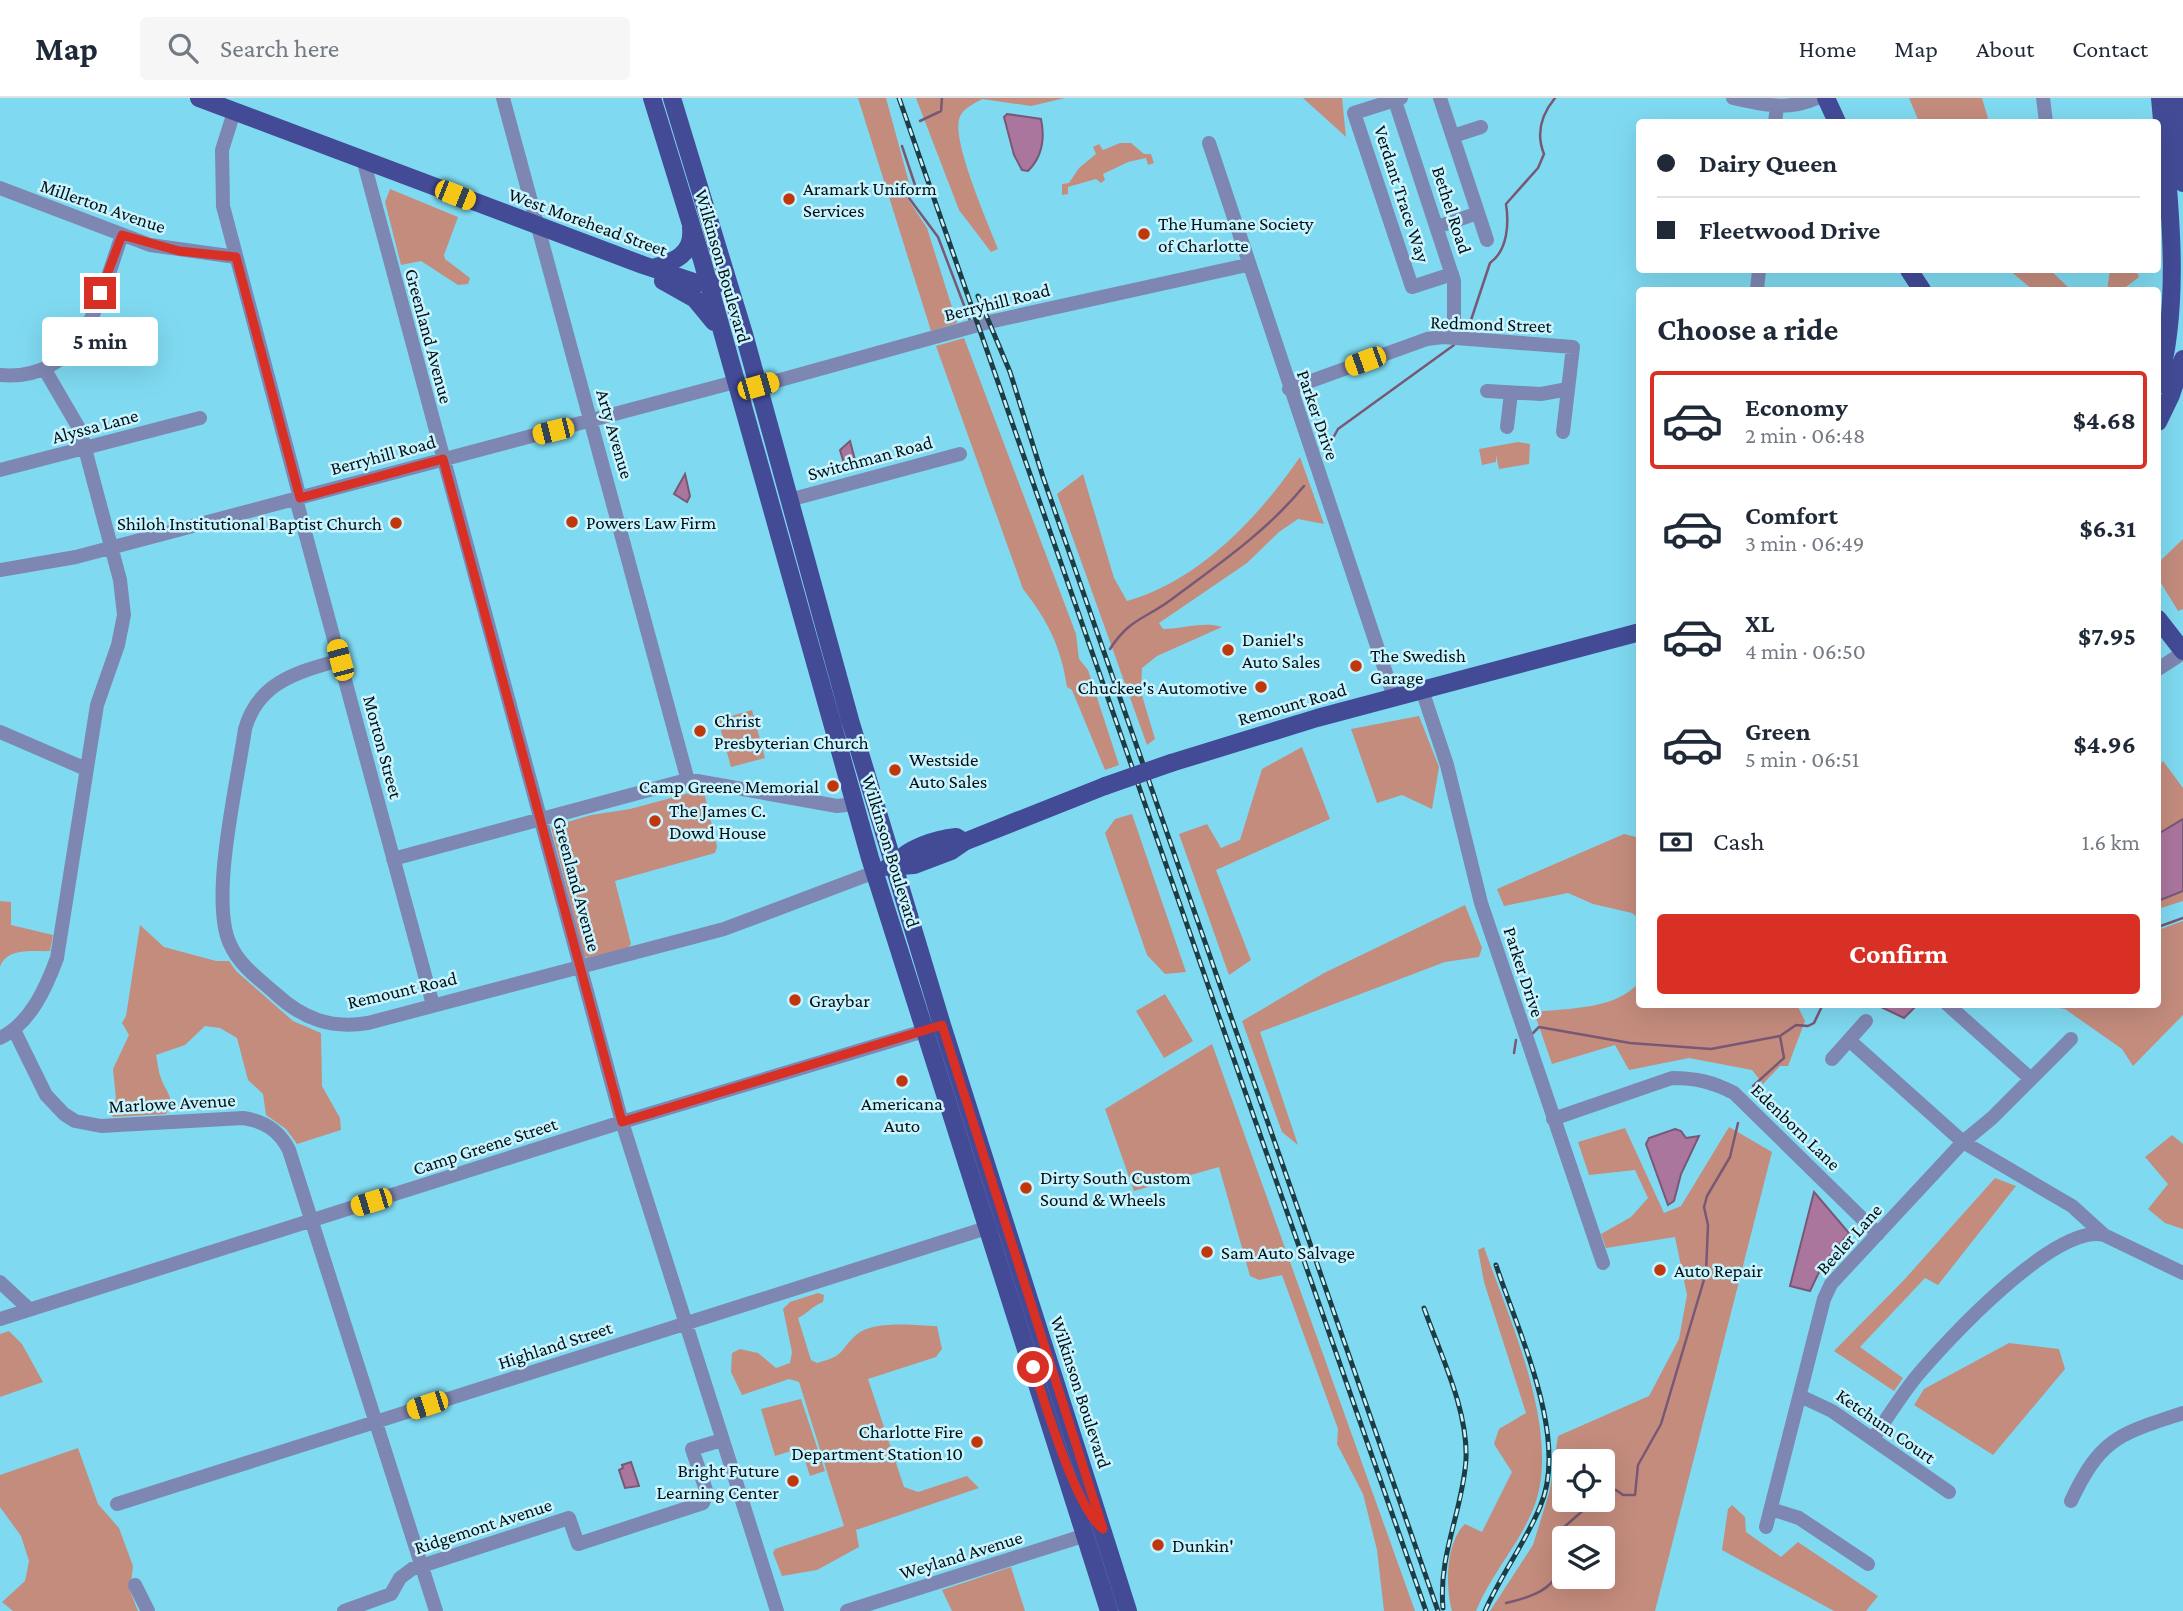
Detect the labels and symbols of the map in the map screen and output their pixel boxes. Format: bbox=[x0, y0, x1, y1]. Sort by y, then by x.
street label: Verdant Trace Way bbox=[1370, 123, 1434, 265]
street label: Bethel Road bbox=[1428, 164, 1476, 256]
street label: Millerton Avenue bbox=[38, 175, 168, 237]
car bbox=[432, 177, 479, 213]
place label: Aramark Uniform Services bbox=[803, 178, 937, 221]
street label: West Morehead Street bbox=[506, 183, 671, 261]
street label: Wilkinson Boulevard bbox=[691, 187, 755, 345]
marker: Aramark Uniform Services bbox=[781, 191, 797, 207]
place label: The Humane Society of Charlotte bbox=[1158, 213, 1314, 256]
marker: The Humane Society of Charlotte bbox=[1136, 226, 1152, 242]
street label: Greenland Avenue bbox=[401, 266, 457, 406]
route end bbox=[84, 277, 116, 309]
street label: Berryhill Road bbox=[942, 279, 1052, 325]
street label: Redmond Street bbox=[1430, 311, 1553, 337]
callout: 5 min bbox=[42, 318, 158, 366]
car bbox=[1342, 344, 1389, 378]
street label: Parker Drive bbox=[1293, 367, 1343, 463]
car bbox=[735, 370, 782, 402]
street label: Arty Avenue bbox=[592, 387, 638, 481]
street label: Alyssa Lane bbox=[50, 404, 140, 448]
car bbox=[531, 416, 576, 446]
street label: Berryhill Road bbox=[328, 431, 438, 479]
street label: Switchman Road bbox=[805, 431, 935, 485]
place label: Powers Law Firm bbox=[586, 512, 716, 533]
place label: Shiloh Institutional Baptist Church bbox=[117, 513, 382, 534]
marker: Powers Law Firm bbox=[564, 514, 580, 530]
marker: Shiloh Institutional Baptist Church bbox=[388, 515, 404, 531]
place label: Daniel's Auto Sales bbox=[1242, 629, 1320, 672]
car bbox=[325, 637, 356, 683]
marker: Daniel's Auto Sales bbox=[1220, 642, 1236, 658]
place label: The Swedish Garage bbox=[1370, 645, 1466, 688]
marker: The Swedish Garage bbox=[1348, 658, 1364, 674]
place label: Chuckee's Automotive bbox=[1078, 677, 1247, 698]
street label: Remount Road bbox=[1235, 678, 1349, 730]
marker: Chuckee's Automotive bbox=[1253, 679, 1269, 695]
street label: Morton Street bbox=[359, 693, 407, 802]
place label: Christ Presbyterian Church bbox=[714, 710, 869, 753]
marker: Christ Presbyterian Church bbox=[692, 723, 708, 739]
place label: Westside Auto Sales bbox=[909, 749, 987, 792]
marker: Westside Auto Sales bbox=[887, 762, 903, 778]
street label: Wilkinson Boulevard bbox=[858, 772, 924, 930]
place label: Camp Greene Memorial bbox=[639, 776, 819, 797]
marker: Camp Greene Memorial bbox=[825, 778, 841, 794]
place label: The James C. Dowd House bbox=[669, 800, 766, 843]
marker: The James C. Dowd House bbox=[647, 813, 663, 829]
street label: Greenland Avenue bbox=[549, 814, 605, 954]
street label: Parker Drive bbox=[1500, 924, 1548, 1020]
street label: Remount Road bbox=[345, 967, 459, 1013]
place label: Graybar bbox=[809, 990, 870, 1011]
marker: Graybar bbox=[787, 992, 803, 1008]
marker: Americana Auto bbox=[894, 1073, 910, 1089]
street label: Edenborn Lane bbox=[1747, 1079, 1845, 1175]
street label: Marlowe Avenue bbox=[108, 1089, 236, 1117]
place label: Americana Auto bbox=[861, 1093, 943, 1136]
street label: Camp Greene Street bbox=[410, 1113, 560, 1179]
place label: Dirty South Custom Sound & Wheels bbox=[1040, 1167, 1191, 1210]
marker: Dirty South Custom Sound & Wheels bbox=[1018, 1180, 1034, 1196]
car bbox=[348, 1186, 395, 1218]
street label: Beeler Lane bbox=[1812, 1199, 1886, 1279]
place label: Sam Auto Salvage bbox=[1221, 1242, 1355, 1263]
marker: Sam Auto Salvage bbox=[1199, 1244, 1215, 1260]
place label: Auto Repair bbox=[1674, 1260, 1763, 1281]
marker: Auto Repair bbox=[1652, 1262, 1668, 1278]
street label: Wilkinson Boulevard bbox=[1046, 1313, 1116, 1471]
street label: Highland Street bbox=[495, 1316, 615, 1373]
route start bbox=[1017, 1351, 1049, 1383]
street label: Ketchum Court bbox=[1833, 1384, 1940, 1468]
car bbox=[404, 1389, 451, 1421]
place label: Charlotte Fire Department Station 10 bbox=[791, 1421, 963, 1464]
marker: Charlotte Fire Department Station 10 bbox=[969, 1434, 985, 1450]
place label: Bright Future Learning Center bbox=[657, 1460, 779, 1503]
marker: Bright Future Learning Center bbox=[785, 1473, 801, 1489]
street label: Ridgemont Avenue bbox=[411, 1494, 555, 1558]
street label: Weyland Avenue bbox=[897, 1526, 1025, 1584]
place label: Dunkin' bbox=[1172, 1535, 1234, 1556]
marker: Dunkin' bbox=[1150, 1537, 1166, 1553]

